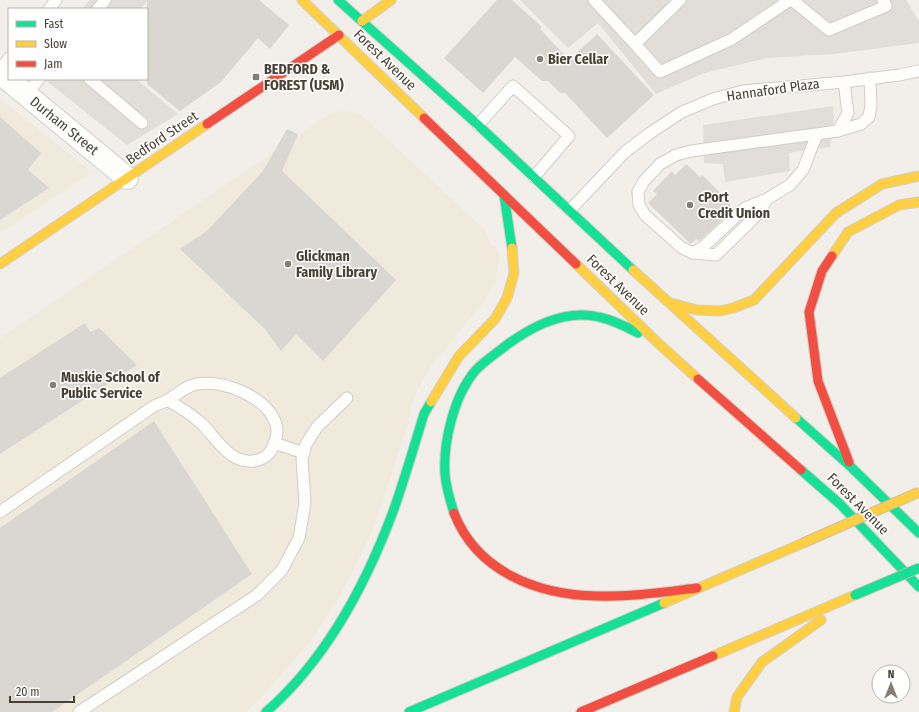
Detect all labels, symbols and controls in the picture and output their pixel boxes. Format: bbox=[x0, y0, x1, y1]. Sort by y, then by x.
legend bbox=[8, 8, 148, 80]
text: Fast bbox=[44, 17, 63, 31]
street label: Forest Avenue bbox=[350, 26, 420, 94]
text: Slow bbox=[44, 37, 67, 51]
place label: Bier Cellar bbox=[548, 51, 609, 68]
marker: Bier Cellar bbox=[535, 54, 545, 64]
text: Jam bbox=[44, 57, 62, 71]
place label: BEDFORD & FOREST (USM) bbox=[264, 61, 344, 94]
marker: BEDFORD & FOREST (USM) bbox=[251, 72, 261, 82]
street label: Hannaford Plaza bbox=[725, 75, 821, 105]
street label: Durham Street bbox=[26, 93, 102, 159]
street label: Bedford Street bbox=[123, 107, 202, 168]
place label: cPort Credit Union bbox=[698, 189, 770, 222]
marker: cPort Credit Union bbox=[685, 200, 695, 210]
place label: Glickman Family Library bbox=[296, 248, 377, 281]
street label: Forest Avenue bbox=[583, 251, 653, 319]
marker: Glickman Family Library bbox=[283, 259, 293, 269]
place label: Muskie School of Public Service bbox=[61, 369, 161, 402]
marker: Muskie School of Public Service bbox=[48, 380, 58, 390]
street label: Forest Avenue bbox=[824, 470, 892, 538]
north arrow bbox=[871, 664, 911, 704]
text: N bbox=[888, 668, 894, 681]
scale bar bbox=[10, 678, 74, 704]
text: 20 m bbox=[16, 685, 40, 699]

